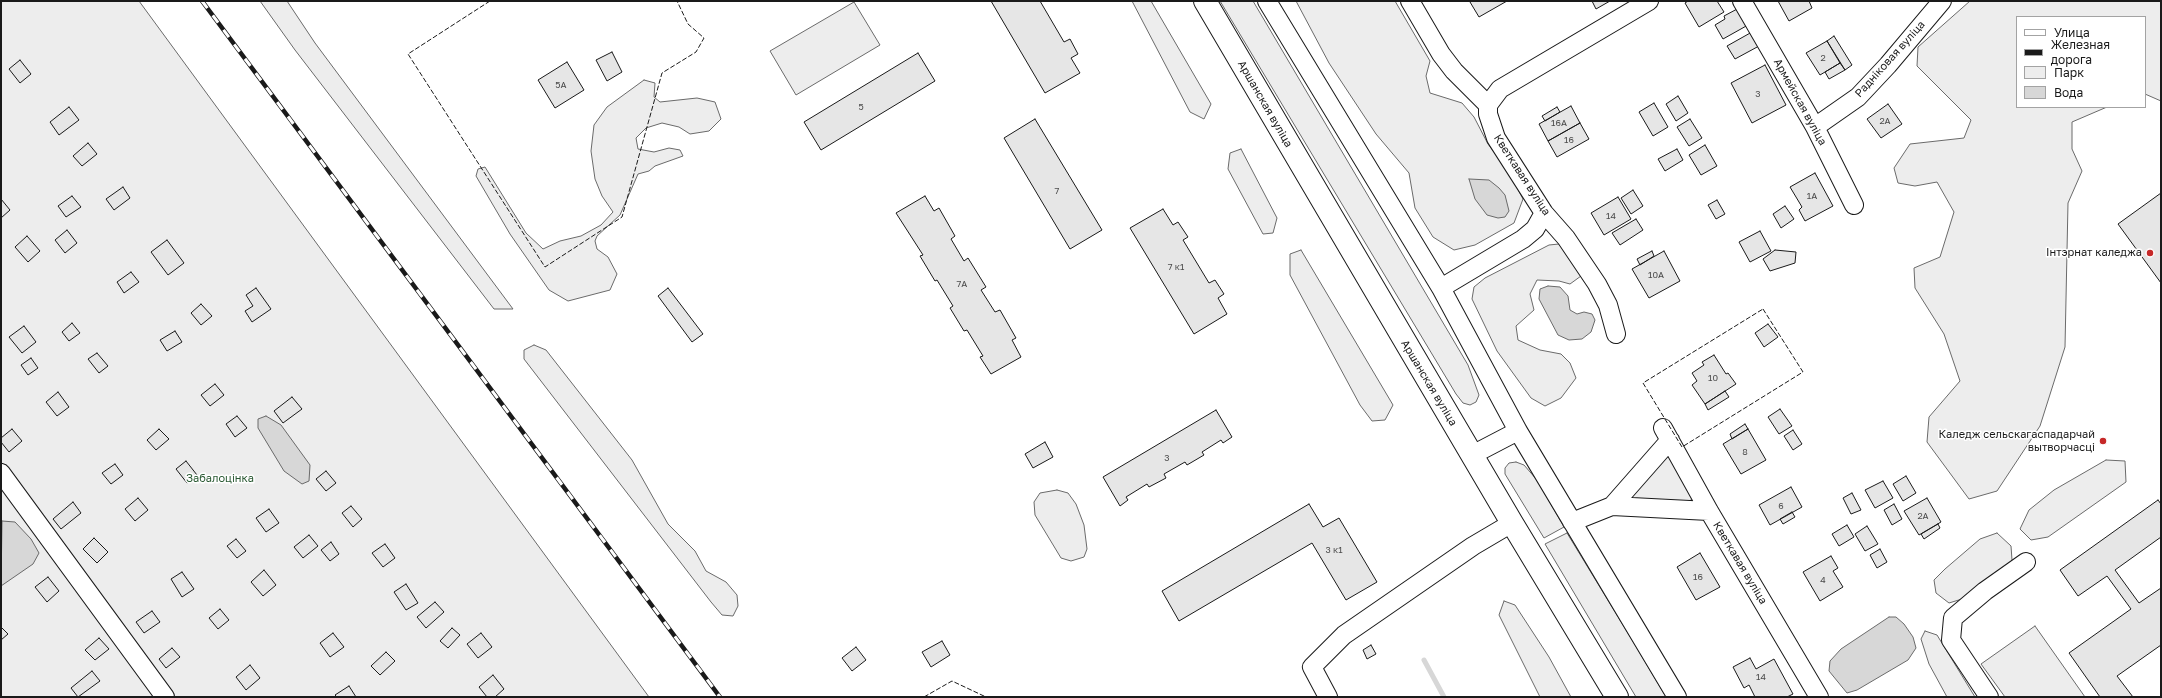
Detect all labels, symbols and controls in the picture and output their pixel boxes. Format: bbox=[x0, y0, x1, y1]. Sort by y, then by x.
legend bbox=[2016, 16, 2146, 108]
street label: Радніковая вуліца bbox=[1852, 18, 1928, 100]
text: Улица bbox=[2054, 25, 2090, 40]
text: Железная дорога bbox=[2051, 37, 2110, 67]
house number: 2 bbox=[1820, 53, 1826, 63]
street label: Армейская вуліца bbox=[1771, 56, 1829, 148]
street label: Аршанская вуліца bbox=[1235, 58, 1295, 150]
text: Парк bbox=[2054, 65, 2084, 80]
house number: 5А bbox=[555, 80, 567, 90]
text: Вода bbox=[2054, 85, 2083, 100]
house number: 3 bbox=[1755, 89, 1761, 99]
house number: 5 bbox=[858, 102, 864, 112]
house number: 2А bbox=[1879, 116, 1891, 126]
house number: 16А bbox=[1551, 118, 1567, 128]
street label: Кветкавая вуліца bbox=[1491, 132, 1553, 218]
house number: 16 bbox=[1564, 135, 1574, 145]
house number: 7 bbox=[1055, 186, 1059, 196]
house number: 1А bbox=[1807, 191, 1817, 201]
house number: 14 bbox=[1606, 211, 1616, 221]
place label: Інтэрнат каледжа bbox=[2046, 246, 2142, 260]
marker: Інтэрнат каледжа bbox=[2145, 248, 2155, 258]
house number: 7 к1 bbox=[1168, 262, 1184, 272]
house number: 10А bbox=[1648, 270, 1664, 280]
house number: 7А bbox=[957, 279, 967, 289]
street label: Аршанская вуліца bbox=[1398, 338, 1460, 428]
house number: 10 bbox=[1708, 373, 1718, 383]
place label: Каледж сельскагаспадарчай вытворчасці bbox=[1939, 428, 2095, 454]
marker: Каледж сельскагаспадарчай вытворчасці bbox=[2098, 436, 2108, 446]
house number: 8 bbox=[1742, 447, 1748, 457]
house number: 3 bbox=[1164, 453, 1170, 463]
park label: Забалоцінка bbox=[186, 472, 254, 486]
house number: 6 bbox=[1778, 501, 1784, 511]
house number: 2А bbox=[1917, 511, 1929, 521]
street label: Кветкавая вуліца bbox=[1710, 519, 1770, 607]
house number: 3 к1 bbox=[1325, 545, 1343, 555]
house number: 16 bbox=[1693, 572, 1703, 582]
house number: 4 bbox=[1820, 575, 1826, 585]
house number: 14 bbox=[1756, 672, 1766, 682]

